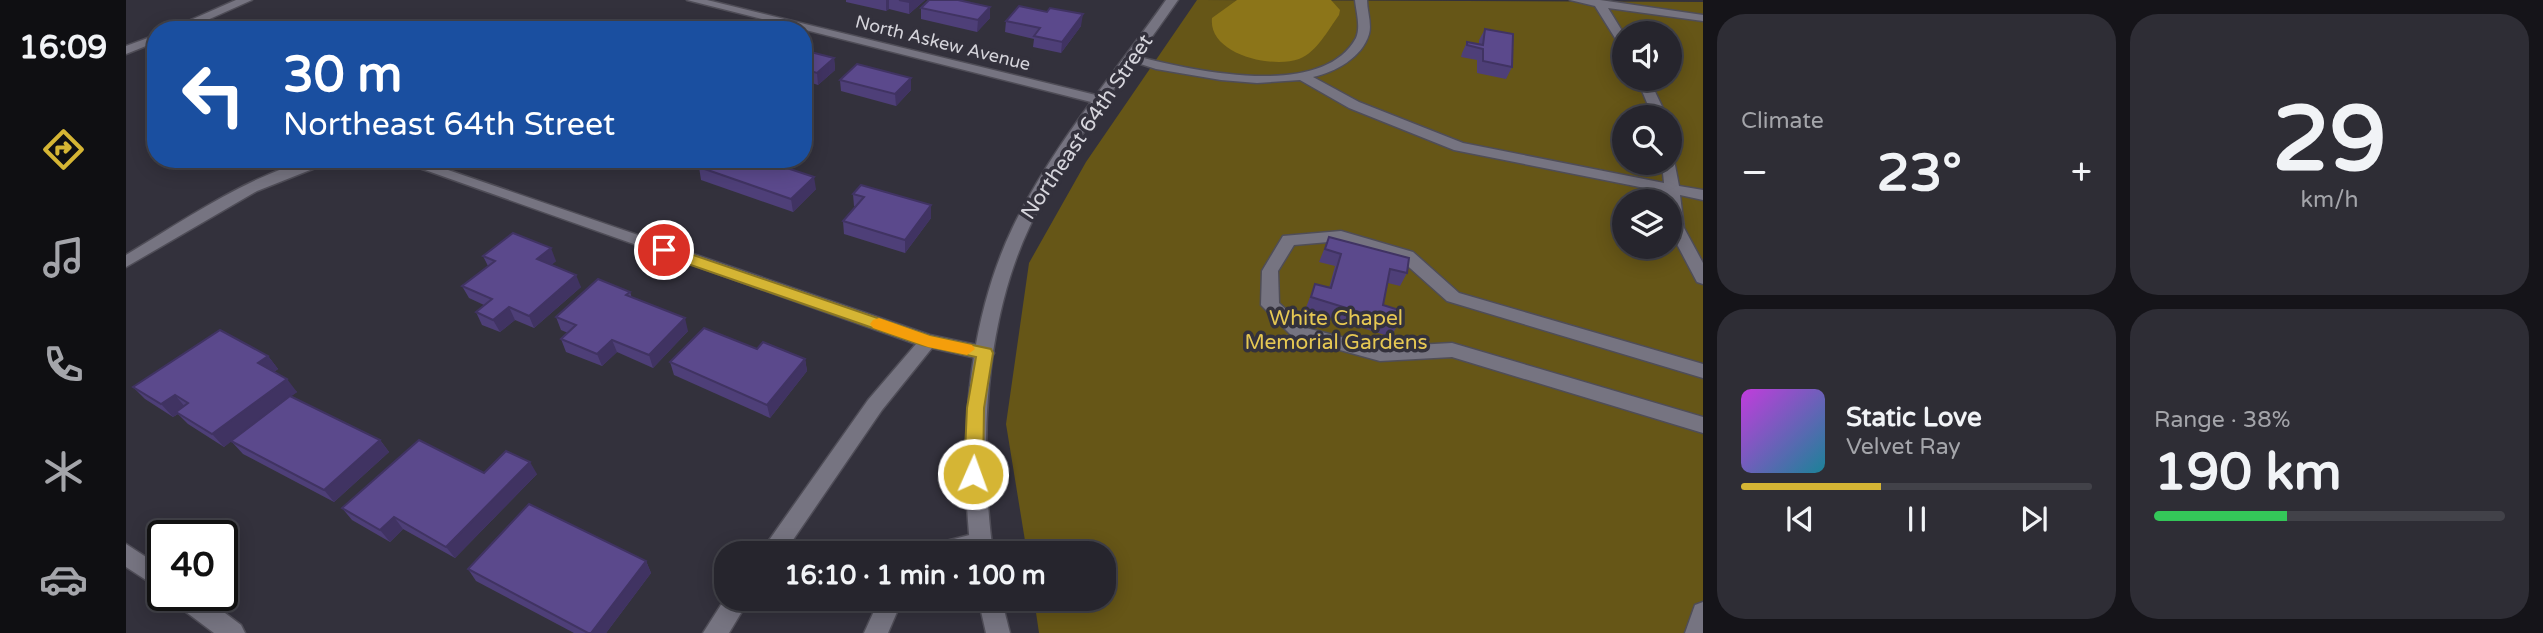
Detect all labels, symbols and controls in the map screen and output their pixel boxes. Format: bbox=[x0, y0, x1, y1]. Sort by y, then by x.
street label: North Askew Avenue bbox=[853, 11, 1033, 75]
map controls bbox=[1612, 21, 1682, 259]
button: sound bbox=[1612, 21, 1682, 91]
text: 16:09 bbox=[19, 29, 107, 67]
street label: Northeast 64th Street bbox=[1016, 30, 1158, 224]
text: 30 m bbox=[283, 46, 402, 105]
icon: left bbox=[168, 49, 259, 140]
text: 29 bbox=[2272, 85, 2387, 195]
button: search bbox=[1612, 105, 1682, 175]
text: Northeast 64th Street bbox=[283, 106, 615, 144]
text: Climate bbox=[1741, 107, 1824, 135]
icon: directions bbox=[39, 125, 88, 174]
text: 23° bbox=[1877, 142, 1962, 205]
text: − bbox=[1741, 150, 1768, 196]
text: + bbox=[2071, 150, 2092, 196]
text: km/h bbox=[2301, 186, 2358, 214]
button: layers bbox=[1612, 189, 1682, 259]
pin bbox=[634, 220, 694, 280]
icon: arrive bbox=[645, 231, 683, 269]
icon: music bbox=[39, 233, 88, 282]
park label: White Chapel Memorial Gardens bbox=[1244, 306, 1428, 355]
icon: phone bbox=[39, 340, 88, 389]
text: Static Love bbox=[1846, 402, 1982, 433]
text: Range · 38% bbox=[2154, 406, 2290, 434]
text: Velvet Ray bbox=[1846, 433, 1961, 461]
position arrow bbox=[936, 437, 1010, 511]
text: 190 km bbox=[2154, 441, 2342, 504]
icon: climate bbox=[39, 447, 88, 496]
icon: previous bbox=[1781, 500, 1819, 538]
icon: pause bbox=[1898, 500, 1936, 538]
icon: next bbox=[2015, 500, 2053, 538]
speed limit sign: 40 bbox=[147, 520, 238, 611]
icon: car bbox=[39, 555, 88, 604]
text: 16:10 · 1 min · 100 m bbox=[784, 560, 1046, 591]

